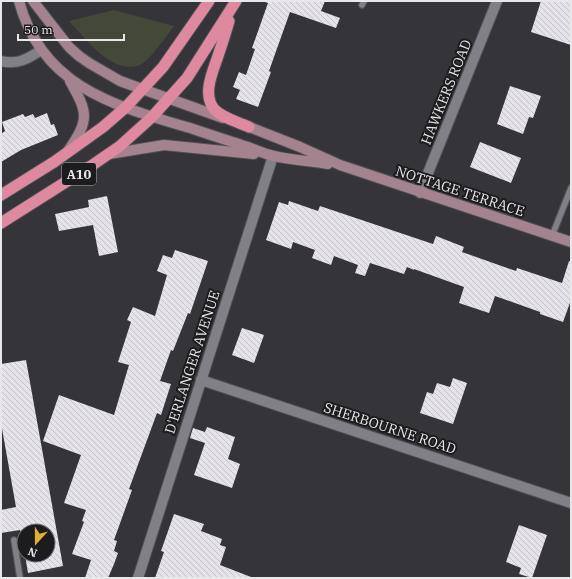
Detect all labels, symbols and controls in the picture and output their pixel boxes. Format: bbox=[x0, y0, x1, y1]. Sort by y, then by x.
scale bar bbox=[18, 16, 124, 42]
text: 50 m bbox=[24, 22, 53, 37]
street label: HAWKERS ROAD bbox=[417, 37, 475, 147]
street label: NOTTAGE TERRACE bbox=[393, 162, 527, 220]
road number: A10 bbox=[62, 163, 96, 185]
street label: D'ERLANGER AVENUE bbox=[160, 288, 224, 436]
street label: SHERBOURNE ROAD bbox=[321, 398, 459, 458]
north arrow bbox=[16, 523, 56, 563]
text: N bbox=[26, 544, 39, 560]

